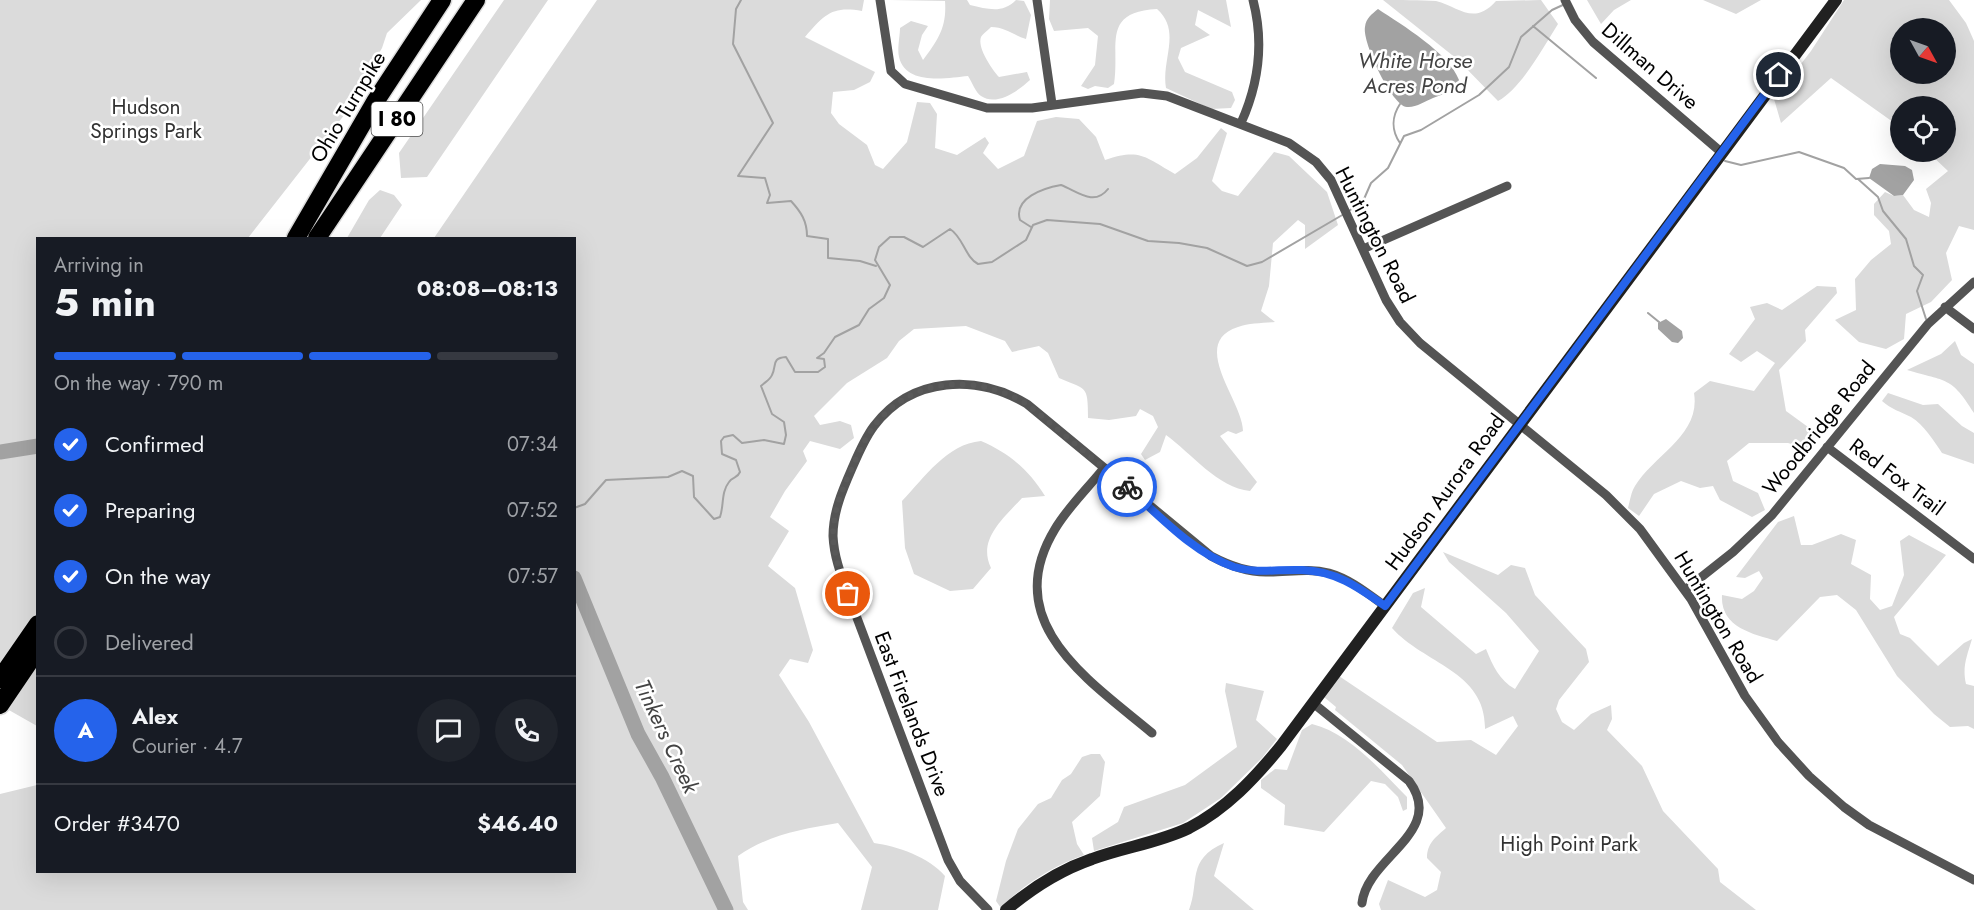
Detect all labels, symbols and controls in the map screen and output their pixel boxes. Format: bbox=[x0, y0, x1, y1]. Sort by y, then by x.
street label: Dillman Drive bbox=[1595, 15, 1705, 117]
north arrow bbox=[1890, 18, 1956, 84]
map controls bbox=[1890, 18, 1956, 162]
water label: White Horse Acres Pond bbox=[1358, 44, 1472, 101]
street label: Ohio Turnpike bbox=[303, 45, 393, 168]
pin bbox=[1753, 49, 1804, 100]
icon: home bbox=[1762, 58, 1795, 91]
park label: Hudson Springs Park bbox=[90, 92, 202, 146]
button: locate bbox=[1890, 96, 1956, 162]
road number: I 80 bbox=[372, 102, 422, 136]
street label: Huntington Road bbox=[1328, 162, 1422, 308]
text: Arriving in bbox=[54, 251, 144, 280]
text: 08:08–08:13 bbox=[417, 272, 558, 304]
text: 5 min bbox=[54, 274, 156, 331]
street label: Woodbridge Road bbox=[1755, 354, 1883, 502]
text: On the way · 790 m bbox=[54, 369, 223, 398]
street label: Hudson Aurora Road bbox=[1378, 408, 1512, 576]
icon: check bbox=[54, 428, 87, 461]
text: Confirmed bbox=[105, 428, 204, 460]
text: 07:34 bbox=[507, 430, 558, 459]
street label: Red Fox Trail bbox=[1843, 431, 1951, 523]
courier bbox=[1097, 457, 1157, 517]
icon: bike bbox=[1111, 471, 1144, 504]
icon: check bbox=[54, 494, 87, 527]
text: Preparing bbox=[105, 494, 196, 526]
text: 07:52 bbox=[507, 496, 558, 525]
street label: Huntington Road bbox=[1667, 545, 1769, 689]
icon: check bbox=[54, 560, 87, 593]
text: On the way bbox=[105, 560, 210, 592]
text: 07:57 bbox=[508, 562, 558, 591]
pin bbox=[822, 568, 873, 619]
icon: bag bbox=[831, 577, 864, 610]
text: Delivered bbox=[105, 626, 194, 658]
street label: East Firelands Drive bbox=[867, 627, 957, 801]
water label: Tinkers Creek bbox=[627, 674, 708, 800]
button: chat bbox=[417, 699, 480, 762]
button: phone bbox=[495, 699, 558, 762]
text: Alex bbox=[132, 700, 178, 732]
text: A bbox=[77, 714, 94, 746]
text: Courier · 4.7 bbox=[132, 732, 243, 761]
text: Order #3470 bbox=[54, 807, 180, 839]
text: $46.40 bbox=[477, 807, 558, 839]
park label: High Point Park bbox=[1500, 829, 1638, 859]

